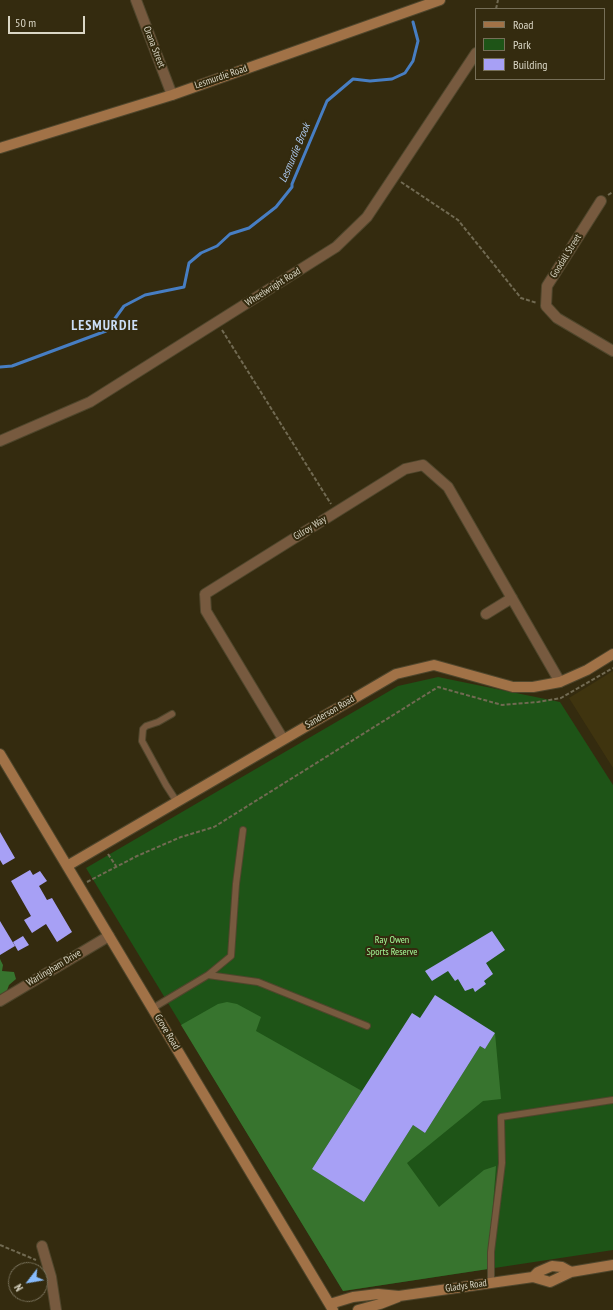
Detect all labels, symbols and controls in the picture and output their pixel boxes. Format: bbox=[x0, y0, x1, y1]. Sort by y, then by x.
scale bar bbox=[10, 8, 87, 34]
legend bbox=[475, 8, 605, 80]
text: 50 m bbox=[15, 15, 36, 30]
text: Road bbox=[513, 17, 533, 32]
street label: Orana Street bbox=[141, 25, 167, 69]
text: Park bbox=[513, 37, 531, 52]
text: Building bbox=[513, 57, 548, 72]
street label: Lesmurdie Road bbox=[193, 62, 249, 92]
water label: Lesmurdie Brook bbox=[277, 121, 313, 185]
street label: Goodall Street bbox=[548, 232, 584, 280]
street label: Wheelwright Road bbox=[243, 265, 303, 309]
district label: LESMURDIE bbox=[71, 318, 139, 334]
street label: Gilroy Way bbox=[291, 513, 329, 543]
street label: Sanderson Road bbox=[303, 693, 357, 731]
park label: Ray Owen Sports Reserve bbox=[367, 934, 417, 958]
street label: Warlingham Drive bbox=[25, 947, 83, 989]
street label: Grove Road bbox=[152, 1012, 182, 1052]
north arrow bbox=[8, 1262, 48, 1302]
street label: Gladys Road bbox=[444, 1277, 488, 1295]
text: N bbox=[11, 1282, 26, 1294]

